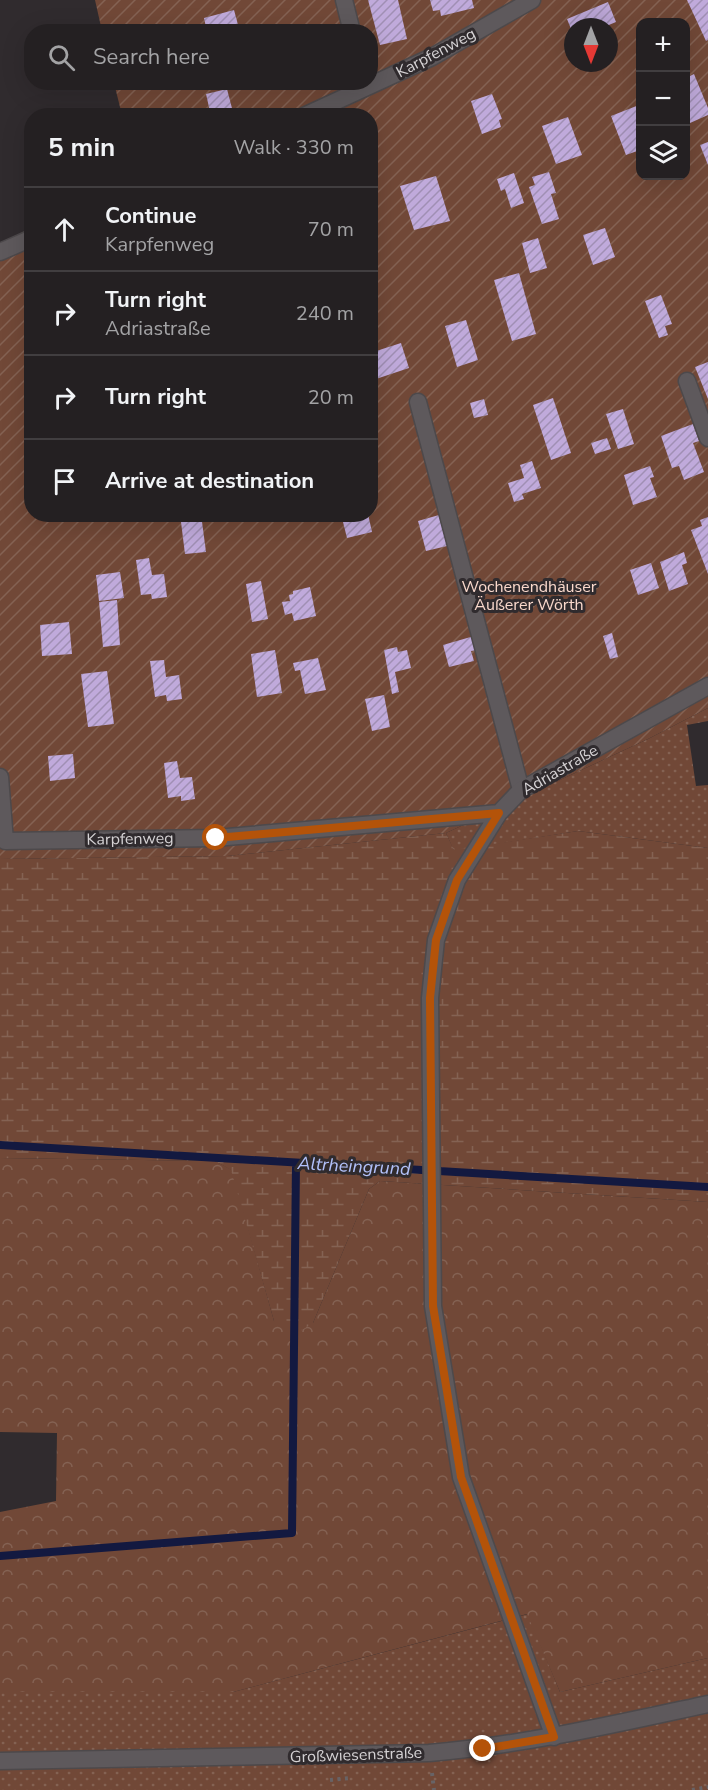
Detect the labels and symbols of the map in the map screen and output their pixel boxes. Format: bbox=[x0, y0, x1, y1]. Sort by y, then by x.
north arrow bbox=[564, 18, 618, 72]
street label: Karpfenweg bbox=[392, 23, 480, 83]
park label: Wochenendhäuser Äußerer Wörth bbox=[461, 576, 597, 616]
street label: Adriastraße bbox=[518, 739, 602, 801]
route start bbox=[202, 824, 228, 850]
street label: Karpfenweg bbox=[86, 827, 174, 851]
water label: Altrheingrund bbox=[296, 1151, 412, 1181]
route end bbox=[469, 1735, 495, 1761]
street label: Großwiesenstraße bbox=[290, 1742, 422, 1768]

